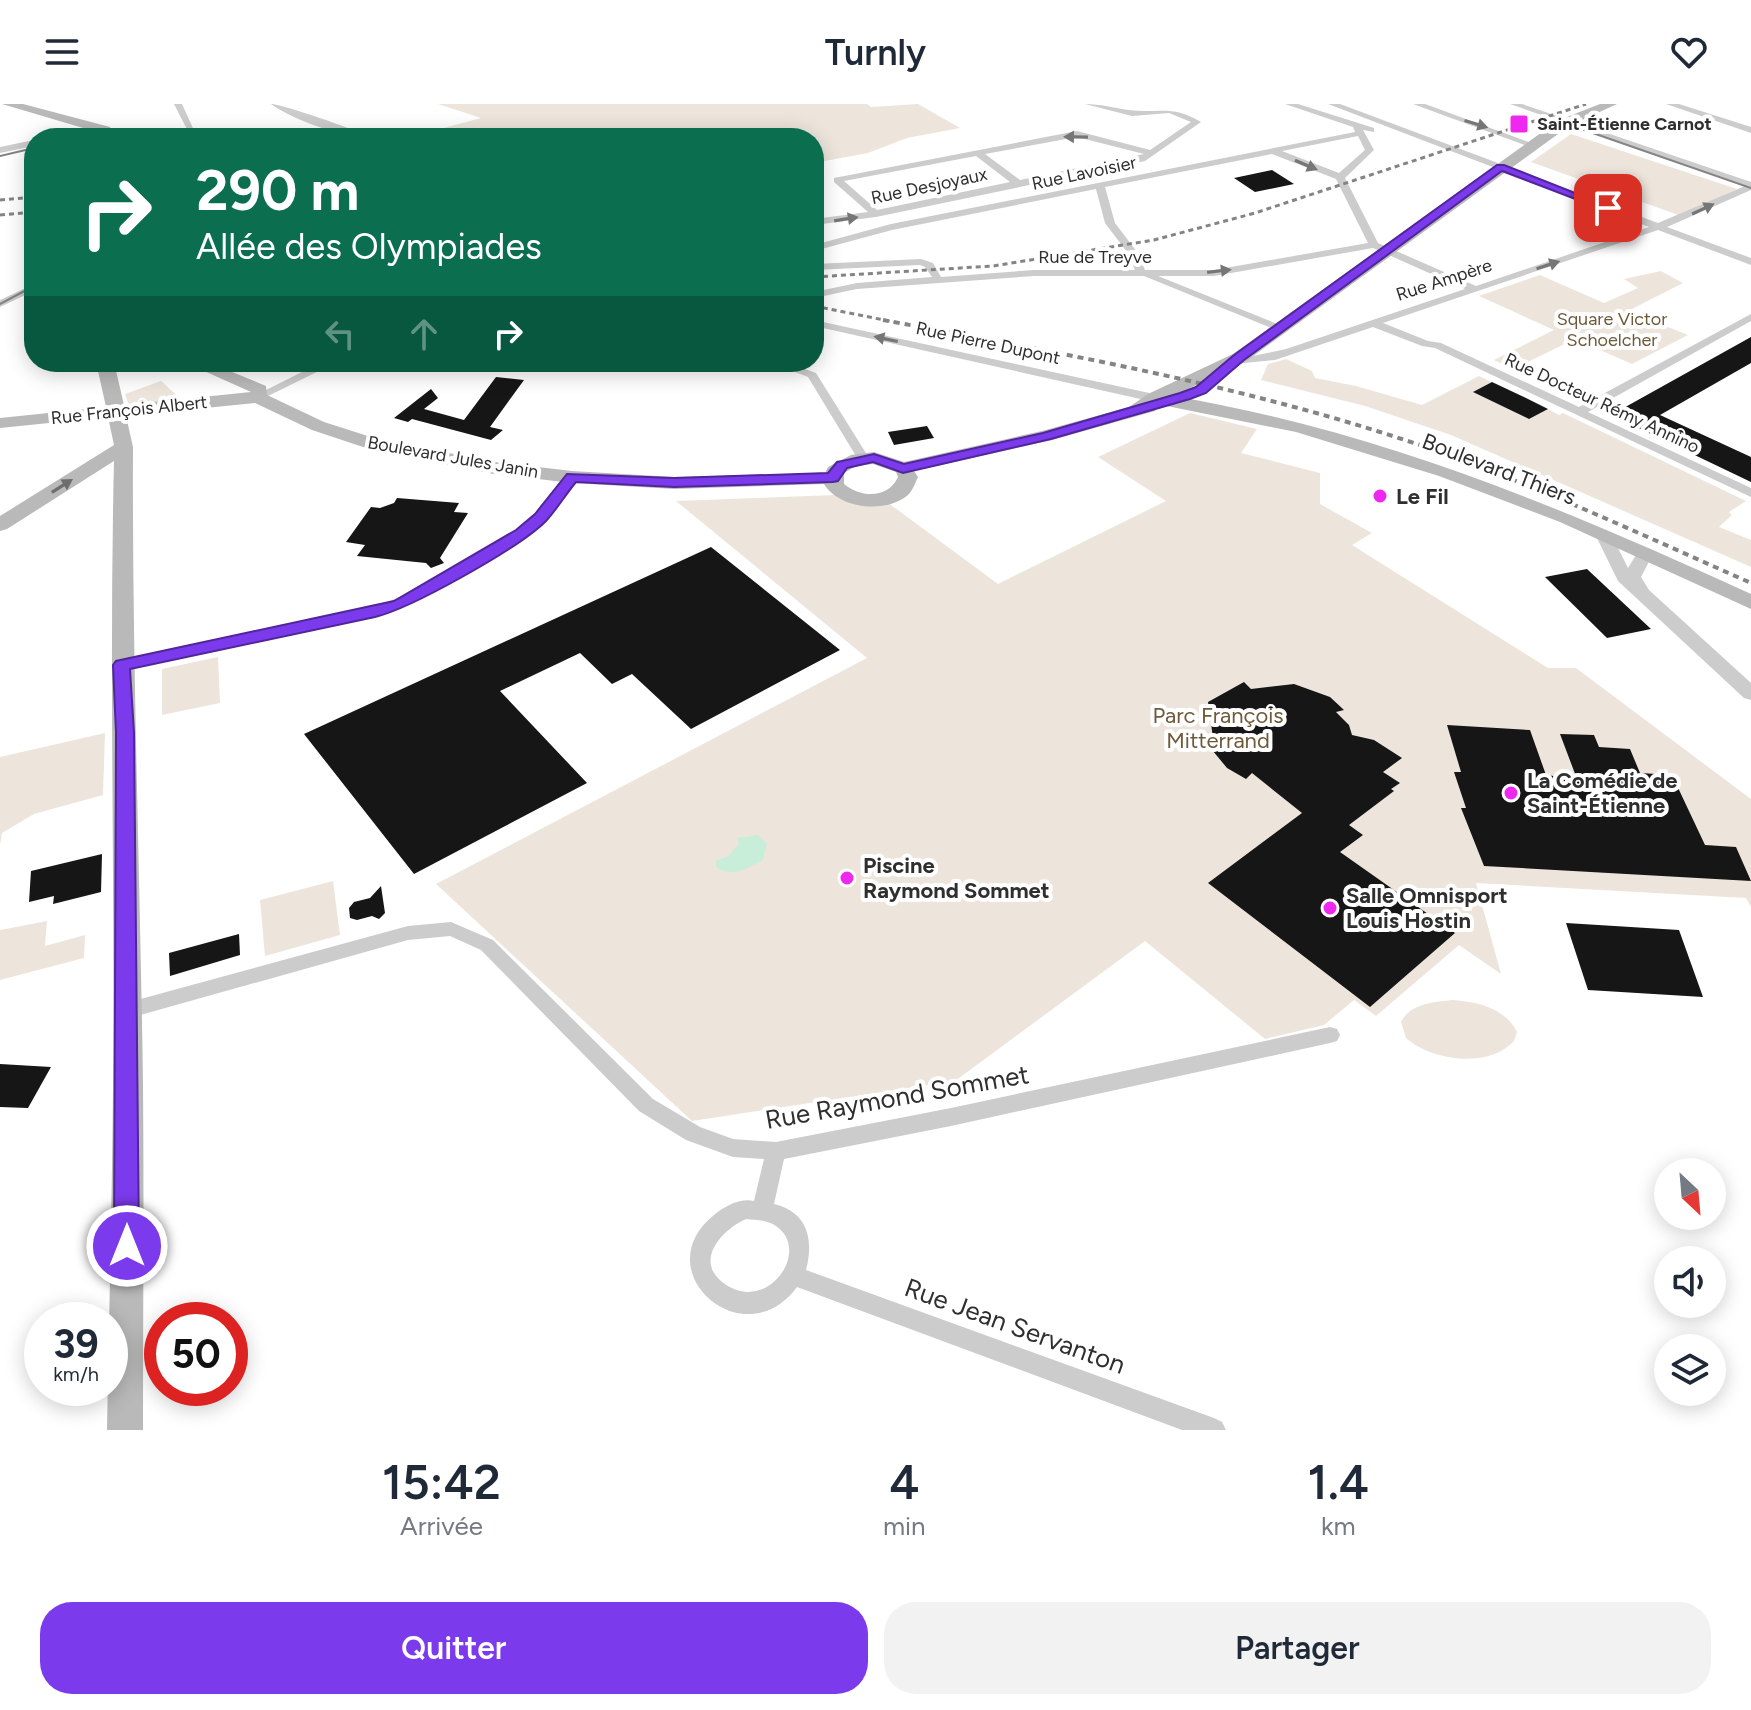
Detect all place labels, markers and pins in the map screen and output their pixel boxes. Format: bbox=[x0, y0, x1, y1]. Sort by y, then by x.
marker: Saint-Étienne Carnot bbox=[1508, 113, 1530, 135]
place label: Saint-Étienne Carnot bbox=[1537, 113, 1712, 135]
pin bbox=[1574, 174, 1642, 242]
place label: Le Fil bbox=[1396, 483, 1449, 510]
marker: Le Fil bbox=[1371, 487, 1389, 505]
place label: La Comédie de Saint-Étienne bbox=[1527, 767, 1678, 819]
marker: La Comédie de Saint-Étienne bbox=[1502, 784, 1520, 802]
place label: Piscine Raymond Sommet bbox=[863, 852, 1050, 904]
marker: Piscine Raymond Sommet bbox=[838, 869, 856, 887]
place label: Salle Omnisport Louis Hostin bbox=[1346, 882, 1508, 934]
marker: Salle Omnisport Louis Hostin bbox=[1321, 899, 1339, 917]

